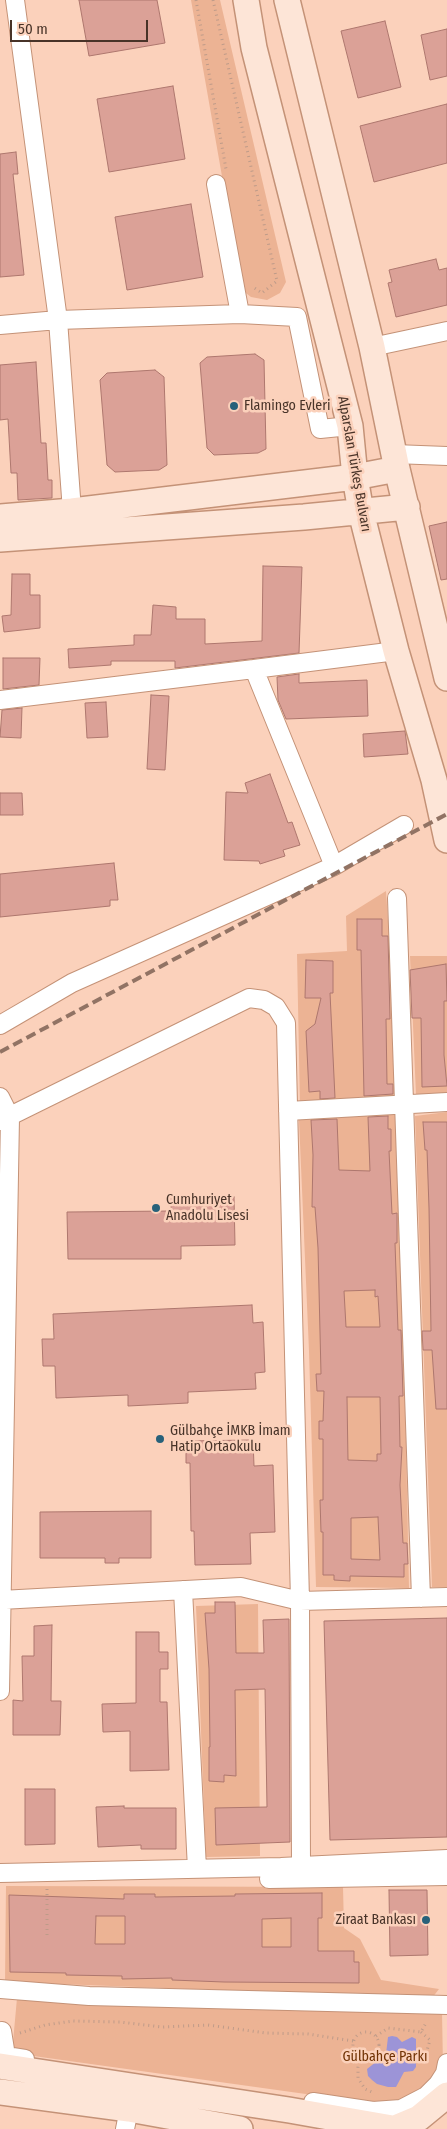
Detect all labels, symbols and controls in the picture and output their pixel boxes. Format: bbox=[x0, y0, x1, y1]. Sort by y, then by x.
scale bar bbox=[12, 10, 150, 42]
text: 50 m bbox=[18, 20, 48, 38]
street label: Alparslan Türkeş Bulvarı bbox=[334, 395, 374, 533]
place label: Flamingo Evleri bbox=[244, 398, 331, 414]
marker: Flamingo Evleri bbox=[228, 400, 240, 412]
place label: Cumhuriyet Anadolu Lisesi bbox=[166, 1192, 249, 1224]
marker: Cumhuriyet Anadolu Lisesi bbox=[150, 1202, 162, 1214]
place label: Gülbahçe İMKB İmam Hatip Ortaokulu bbox=[170, 1423, 291, 1455]
marker: Gülbahçe İMKB İmam Hatip Ortaokulu bbox=[154, 1433, 166, 1445]
place label: Ziraat Bankası bbox=[335, 1912, 416, 1928]
marker: Ziraat Bankası bbox=[420, 1914, 432, 1926]
park label: Gülbahçe Parkı bbox=[343, 2049, 427, 2065]

